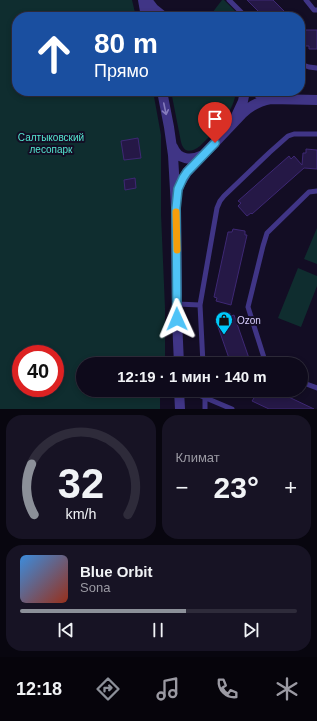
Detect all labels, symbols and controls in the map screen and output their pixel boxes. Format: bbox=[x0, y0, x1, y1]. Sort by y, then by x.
icon: ahead bbox=[28, 28, 80, 80]
text: 80 m bbox=[94, 28, 158, 59]
text: Прямо bbox=[94, 61, 149, 81]
one-way arrow bbox=[162, 102, 170, 115]
pin bbox=[198, 102, 232, 143]
icon: arrive bbox=[204, 108, 226, 130]
park label: Салтыковский лесопарк bbox=[18, 132, 84, 155]
position arrow bbox=[156, 298, 198, 340]
shop icon: Ozon bbox=[214, 310, 234, 335]
place label: Ozon bbox=[237, 315, 261, 326]
speed limit sign: 40 bbox=[12, 345, 64, 397]
text: 12:19 · 1 мин · 140 m bbox=[117, 368, 267, 385]
text: Климат bbox=[176, 450, 220, 465]
text: 32 bbox=[58, 460, 104, 507]
text: 23° bbox=[214, 471, 259, 504]
text: − bbox=[176, 475, 188, 500]
text: + bbox=[284, 475, 297, 500]
text: km/h bbox=[65, 506, 96, 522]
text: Blue Orbit bbox=[80, 563, 153, 580]
text: Sona bbox=[80, 580, 110, 595]
icon: previous bbox=[55, 619, 77, 641]
icon: pause bbox=[147, 619, 169, 641]
icon: next bbox=[240, 619, 262, 641]
icon: directions bbox=[94, 675, 122, 703]
icon: music bbox=[154, 675, 182, 703]
icon: phone bbox=[213, 675, 241, 703]
icon: climate bbox=[273, 675, 301, 703]
text: 12:18 bbox=[16, 679, 62, 699]

